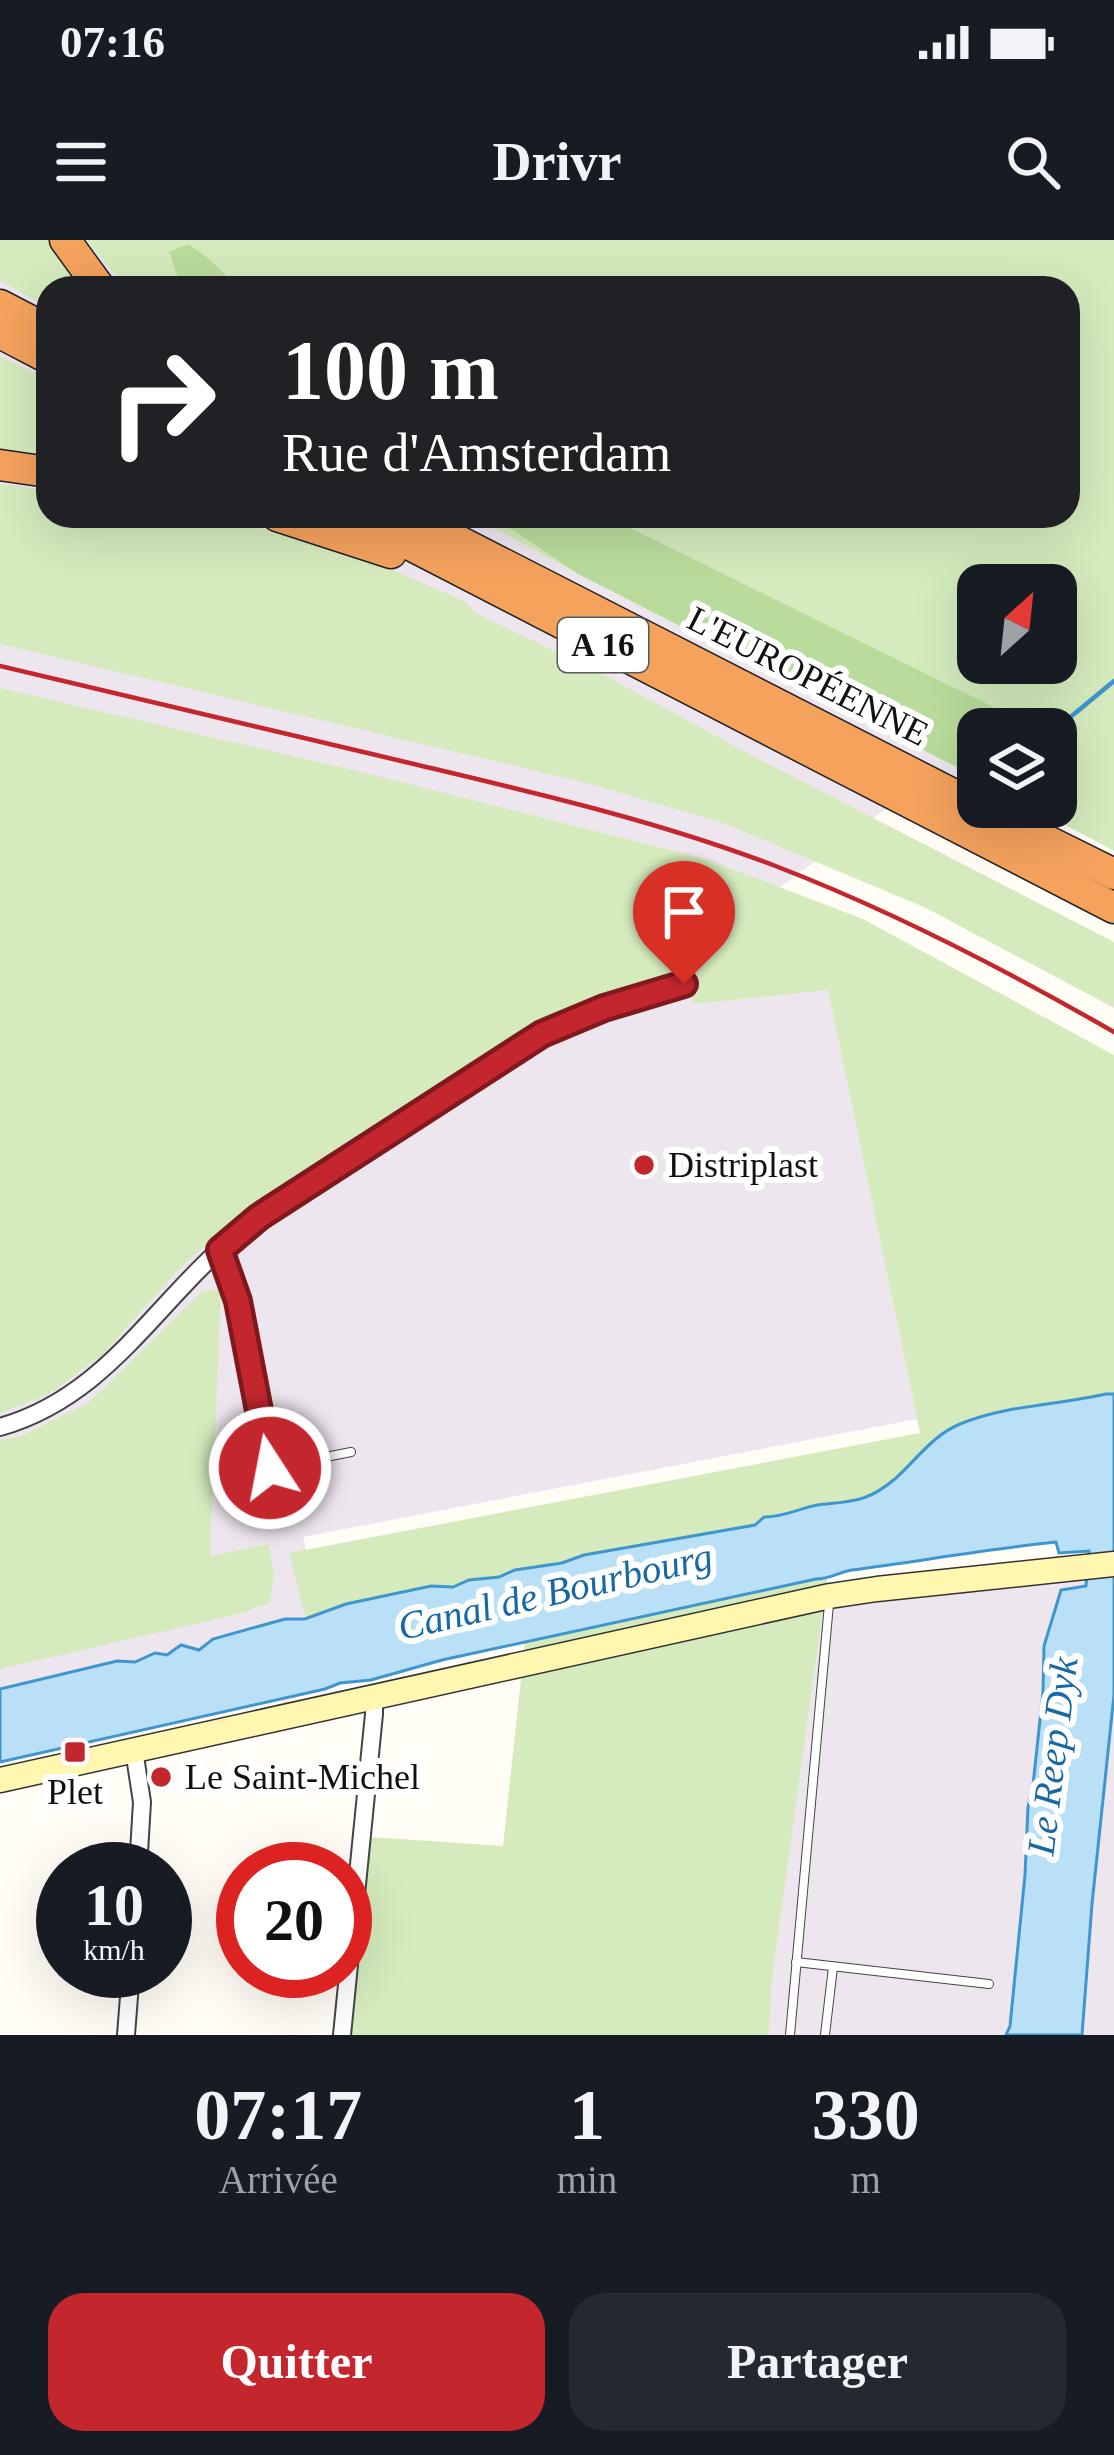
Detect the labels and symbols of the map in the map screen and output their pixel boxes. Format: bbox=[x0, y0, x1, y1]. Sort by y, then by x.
north arrow bbox=[957, 564, 1077, 684]
street label: L'EUROPÉENNE bbox=[681, 598, 935, 754]
road number: A 16 bbox=[558, 618, 648, 672]
pin bbox=[633, 861, 735, 984]
place label: Distriplast bbox=[668, 1145, 818, 1185]
marker: Distriplast bbox=[631, 1152, 657, 1178]
position arrow bbox=[207, 1405, 333, 1531]
water label: Canal de Bourbourg bbox=[394, 1534, 717, 1649]
water label: Le Reep Dyk bbox=[1018, 1654, 1087, 1859]
marker: Plet bbox=[62, 1739, 88, 1765]
place label: Le Saint-Michel bbox=[185, 1757, 420, 1797]
marker: Le Saint-Michel bbox=[148, 1764, 174, 1790]
place label: Plet bbox=[47, 1772, 103, 1812]
speed limit sign: 20 bbox=[216, 1842, 372, 1998]

